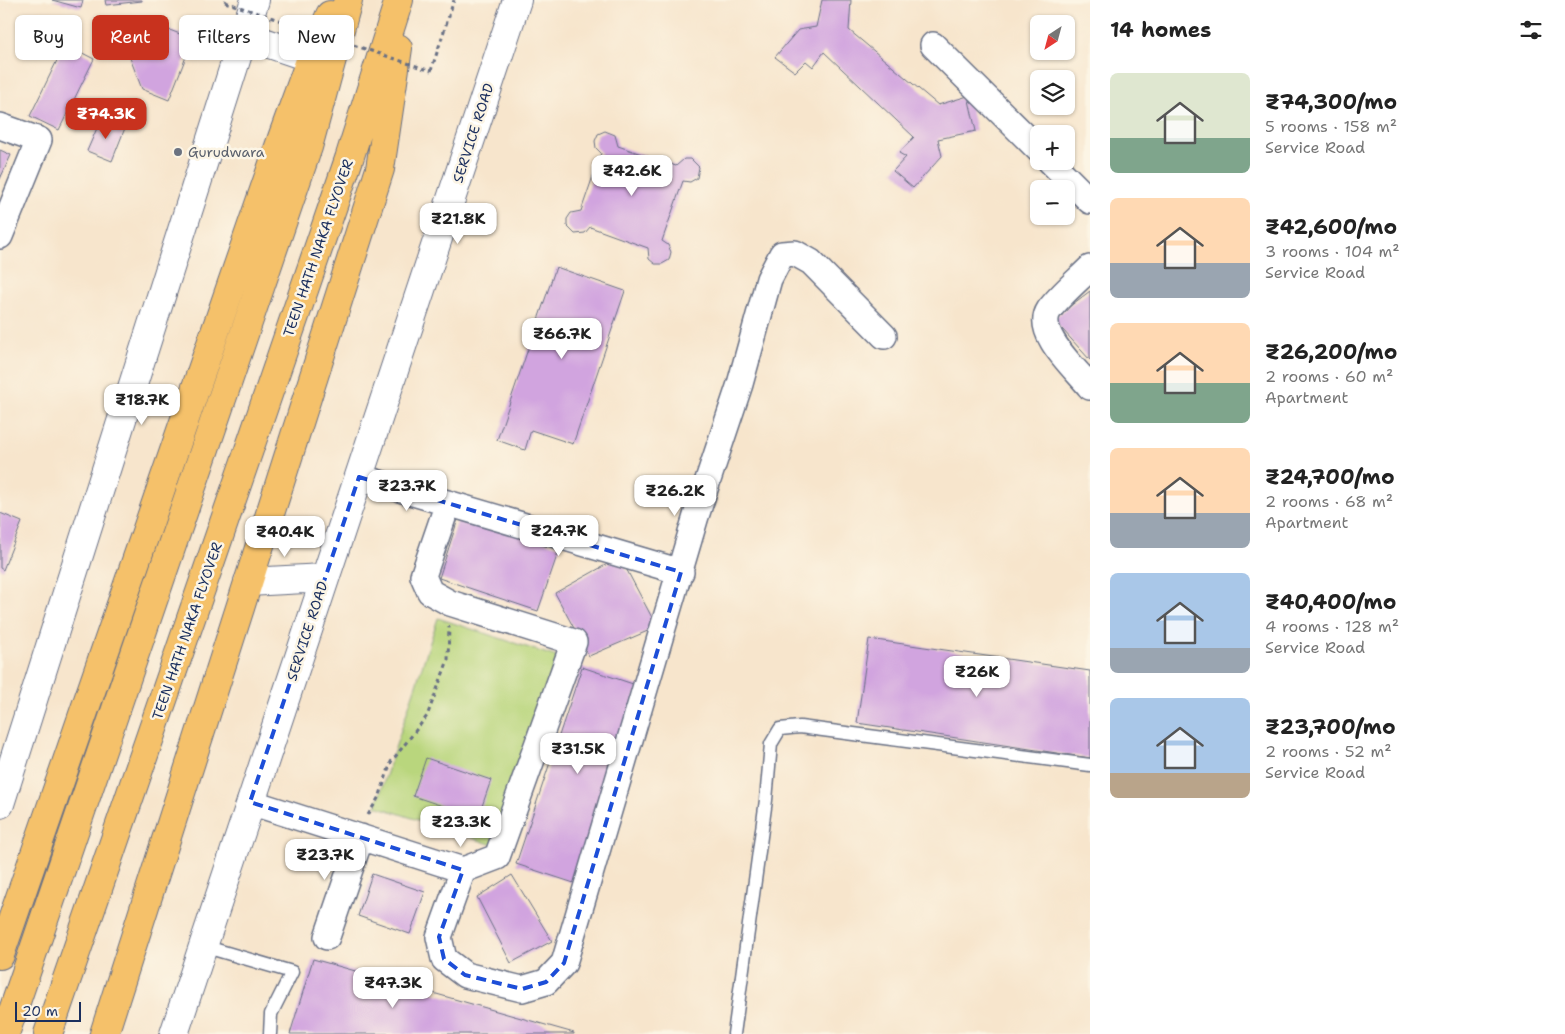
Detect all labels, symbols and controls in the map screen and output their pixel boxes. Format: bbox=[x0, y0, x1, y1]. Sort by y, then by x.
chip: Buy bbox=[15, 15, 82, 60]
chip: Rent bbox=[92, 15, 169, 60]
chip: Filters bbox=[179, 15, 269, 60]
chip: New bbox=[279, 15, 354, 60]
north arrow bbox=[1030, 15, 1075, 60]
map controls bbox=[1030, 15, 1075, 225]
text: 14 homes bbox=[1110, 16, 1211, 44]
icon: filters bbox=[1517, 16, 1545, 44]
button: layers bbox=[1030, 70, 1075, 115]
street label: SERVICE ROAD bbox=[448, 81, 498, 185]
text: ₹74,300/mo bbox=[1265, 88, 1397, 116]
icon: home bbox=[1150, 93, 1210, 153]
pin: ₹74.3K bbox=[65, 98, 147, 140]
text: ₹74.3K bbox=[76, 103, 136, 124]
text: 5 rooms · 158 m² bbox=[1265, 116, 1397, 137]
button: + bbox=[1030, 125, 1075, 170]
text: Service Road bbox=[1265, 137, 1365, 158]
place label: Gurudwara bbox=[188, 143, 265, 161]
marker: Gurudwara bbox=[172, 146, 184, 158]
pin: ₹42.6K bbox=[591, 154, 673, 197]
street label: TEEN HATH NAKA FLYOVER bbox=[279, 156, 357, 339]
text: ₹42.6K bbox=[602, 160, 662, 181]
button: − bbox=[1030, 180, 1075, 225]
pin: ₹21.8K bbox=[417, 202, 499, 245]
text: ₹21.8K bbox=[431, 208, 485, 229]
text: ₹42,600/mo bbox=[1265, 213, 1397, 241]
icon: home bbox=[1150, 218, 1210, 278]
text: 3 rooms · 104 m² bbox=[1265, 241, 1400, 262]
text: Service Road bbox=[1265, 262, 1365, 283]
pin: ₹66.7K bbox=[521, 318, 603, 360]
text: ₹66.7K bbox=[533, 323, 591, 344]
text: ₹26,200/mo bbox=[1265, 338, 1397, 366]
icon: home bbox=[1150, 343, 1210, 403]
text: 2 rooms · 60 m² bbox=[1265, 366, 1393, 387]
pin: ₹18.7K bbox=[101, 384, 183, 426]
text: Apartment bbox=[1265, 387, 1348, 408]
text: ₹18.7K bbox=[115, 389, 169, 410]
text: ₹24,700/mo bbox=[1265, 463, 1395, 491]
icon: home bbox=[1150, 468, 1210, 528]
pin: ₹23.7K bbox=[366, 470, 448, 512]
pin: ₹26.2K bbox=[634, 474, 716, 517]
text: ₹23.7K bbox=[378, 475, 436, 496]
text: ₹26.2K bbox=[645, 480, 705, 501]
text: 2 rooms · 68 m² bbox=[1265, 491, 1393, 512]
text: Apartment bbox=[1265, 512, 1348, 533]
pin: ₹24.7K bbox=[518, 514, 600, 557]
pin: ₹40.4K bbox=[244, 516, 326, 558]
text: ₹24.7K bbox=[530, 520, 588, 541]
text: ₹40.4K bbox=[256, 521, 314, 542]
street label: TEEN HATH NAKA FLYOVER bbox=[148, 539, 226, 722]
street label: SERVICE ROAD bbox=[282, 579, 332, 683]
text: ₹40,400/mo bbox=[1265, 588, 1396, 616]
icon: home bbox=[1150, 593, 1210, 653]
text: 4 rooms · 128 m² bbox=[1265, 616, 1399, 637]
text: Service Road bbox=[1265, 637, 1365, 658]
pin: ₹26K bbox=[947, 656, 1007, 698]
text: ₹26K bbox=[955, 661, 999, 682]
text: ₹23,700/mo bbox=[1265, 713, 1396, 741]
icon: home bbox=[1150, 718, 1210, 778]
pin: ₹31.5K bbox=[537, 732, 619, 775]
text: ₹31.5K bbox=[551, 738, 605, 759]
text: 2 rooms · 52 m² bbox=[1265, 741, 1392, 762]
text: Service Road bbox=[1265, 762, 1365, 783]
pin: ₹23.3K bbox=[420, 806, 502, 848]
text: ₹23.3K bbox=[431, 811, 491, 832]
pin: ₹23.7K bbox=[284, 838, 366, 881]
text: ₹23.7K bbox=[296, 844, 354, 865]
pin: ₹47.3K bbox=[352, 966, 434, 1009]
text: ₹47.3K bbox=[364, 972, 422, 993]
scale bar bbox=[15, 999, 81, 1022]
text: 20 m bbox=[22, 1002, 58, 1020]

